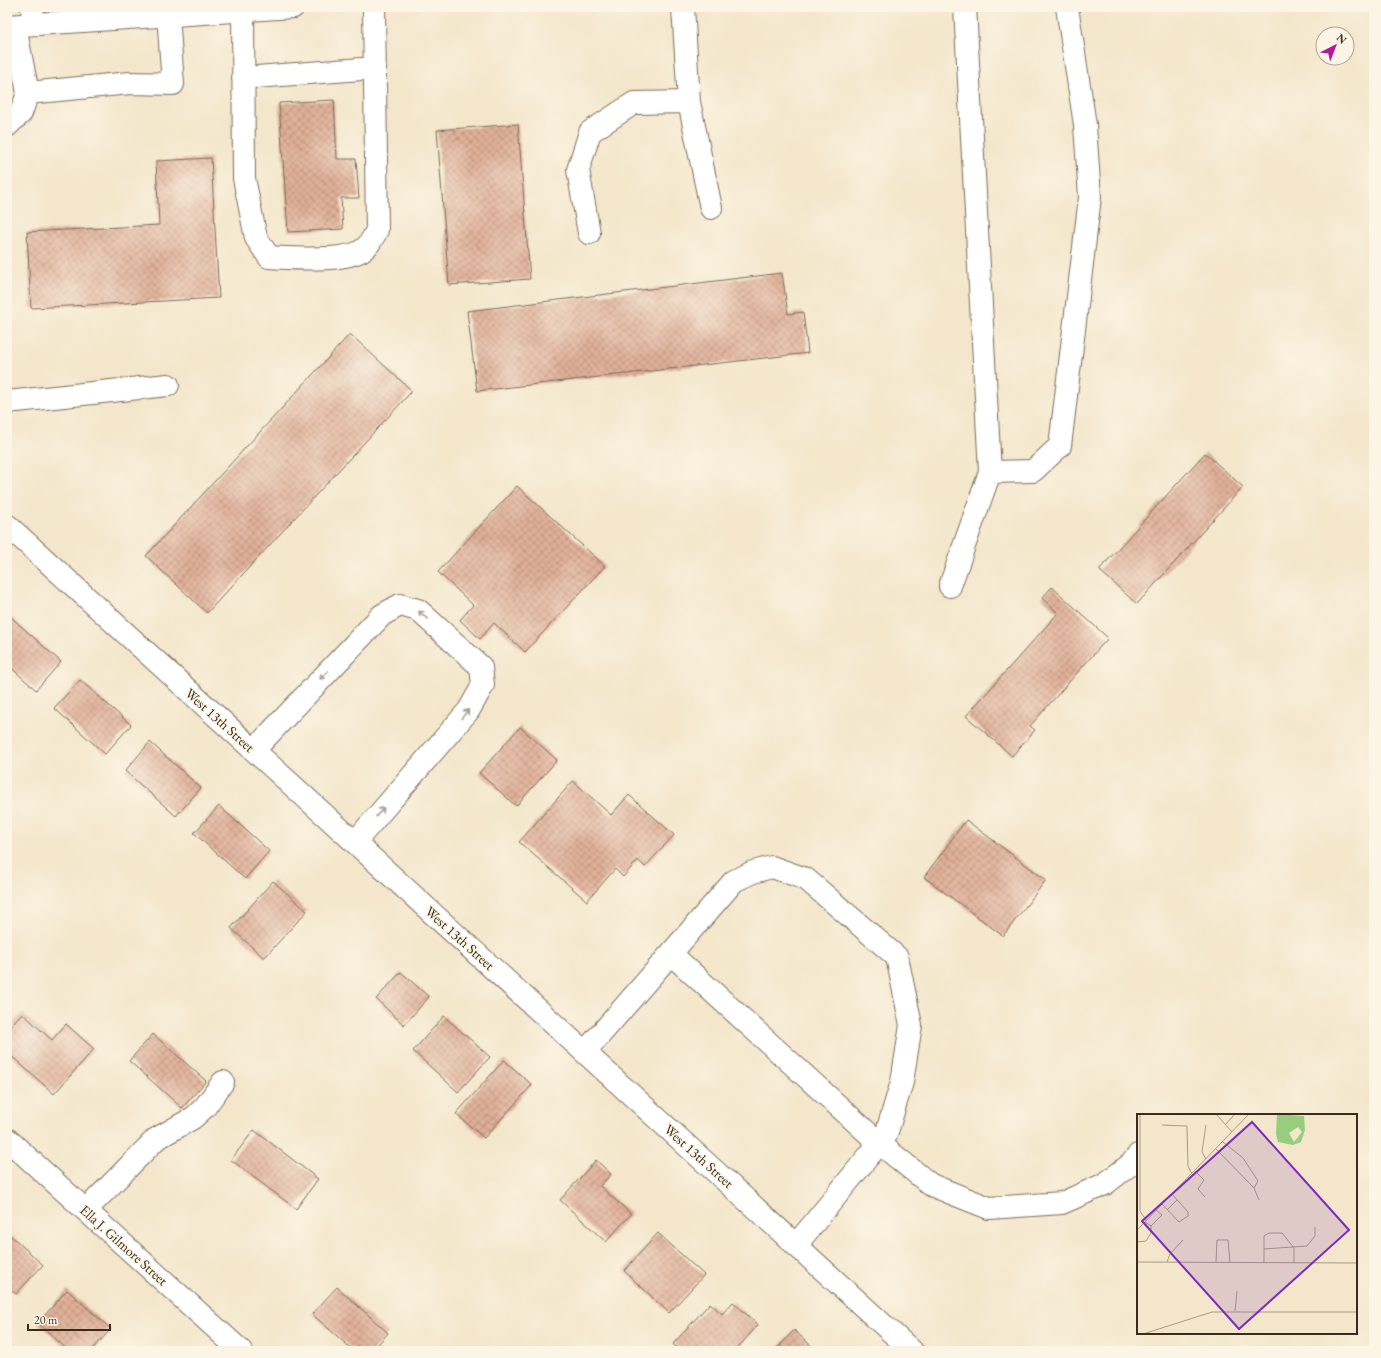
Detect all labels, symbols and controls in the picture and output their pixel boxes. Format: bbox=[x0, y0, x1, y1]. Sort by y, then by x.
north arrow bbox=[1315, 26, 1355, 66]
text: N bbox=[1334, 30, 1350, 47]
one-way arrow bbox=[418, 610, 428, 619]
one-way arrow bbox=[320, 670, 329, 680]
street label: West 13th Street bbox=[182, 684, 259, 756]
one-way arrow bbox=[461, 709, 470, 720]
one-way arrow bbox=[375, 808, 384, 818]
street label: West 13th Street bbox=[422, 902, 499, 974]
inset map bbox=[1137, 1114, 1357, 1334]
street label: West 13th Street bbox=[661, 1120, 738, 1192]
street label: Ella J. Gilmore Street bbox=[76, 1201, 172, 1290]
scale bar bbox=[28, 1306, 110, 1332]
text: 20 m bbox=[34, 1312, 58, 1328]

